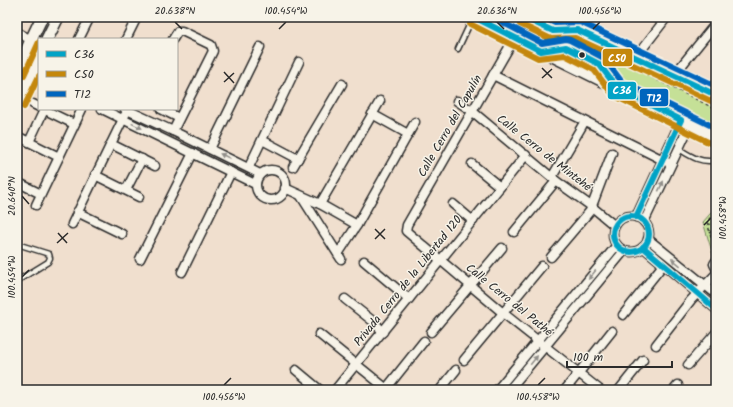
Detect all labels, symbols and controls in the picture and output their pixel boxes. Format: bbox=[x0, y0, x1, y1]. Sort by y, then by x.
text: 20.638°N bbox=[155, 3, 196, 19]
text: 100.454°W bbox=[264, 3, 308, 19]
text: 20.636°N bbox=[477, 3, 517, 19]
text: 100.456°W bbox=[578, 3, 622, 19]
legend bbox=[38, 38, 178, 110]
text: C36 bbox=[74, 45, 95, 64]
line badge: C50 bbox=[602, 48, 633, 67]
unlabelled marker bbox=[577, 50, 587, 60]
text: C50 bbox=[608, 50, 626, 68]
text: C50 bbox=[74, 65, 94, 84]
street label: Calle Cerro del Capulín bbox=[413, 71, 487, 181]
line badge: C36 bbox=[607, 81, 637, 100]
text: C36 bbox=[613, 82, 631, 100]
text: T12 bbox=[74, 85, 91, 104]
line badge: T12 bbox=[639, 88, 669, 107]
text: T12 bbox=[646, 90, 662, 108]
street label: Calle Cerro de Mintehé bbox=[492, 110, 596, 197]
one-way arrow bbox=[131, 123, 142, 129]
one-way arrow bbox=[220, 153, 231, 159]
text: 20.640°N bbox=[4, 176, 20, 216]
one-way arrow bbox=[658, 181, 664, 192]
text: 100.458°W bbox=[715, 196, 731, 240]
street label: Privada Cerro de la Libertad 120 bbox=[349, 211, 467, 351]
text: 100.454°W bbox=[4, 255, 20, 299]
one-way arrow bbox=[671, 258, 682, 266]
street label: Calle Cerro del Pathé bbox=[461, 259, 557, 342]
one-way arrow bbox=[587, 270, 596, 281]
scale bar bbox=[567, 343, 672, 369]
text: 100 m bbox=[573, 348, 604, 367]
one-way arrow bbox=[529, 354, 538, 365]
text: 100.456°W bbox=[202, 389, 246, 405]
text: 100.458°W bbox=[516, 389, 560, 405]

